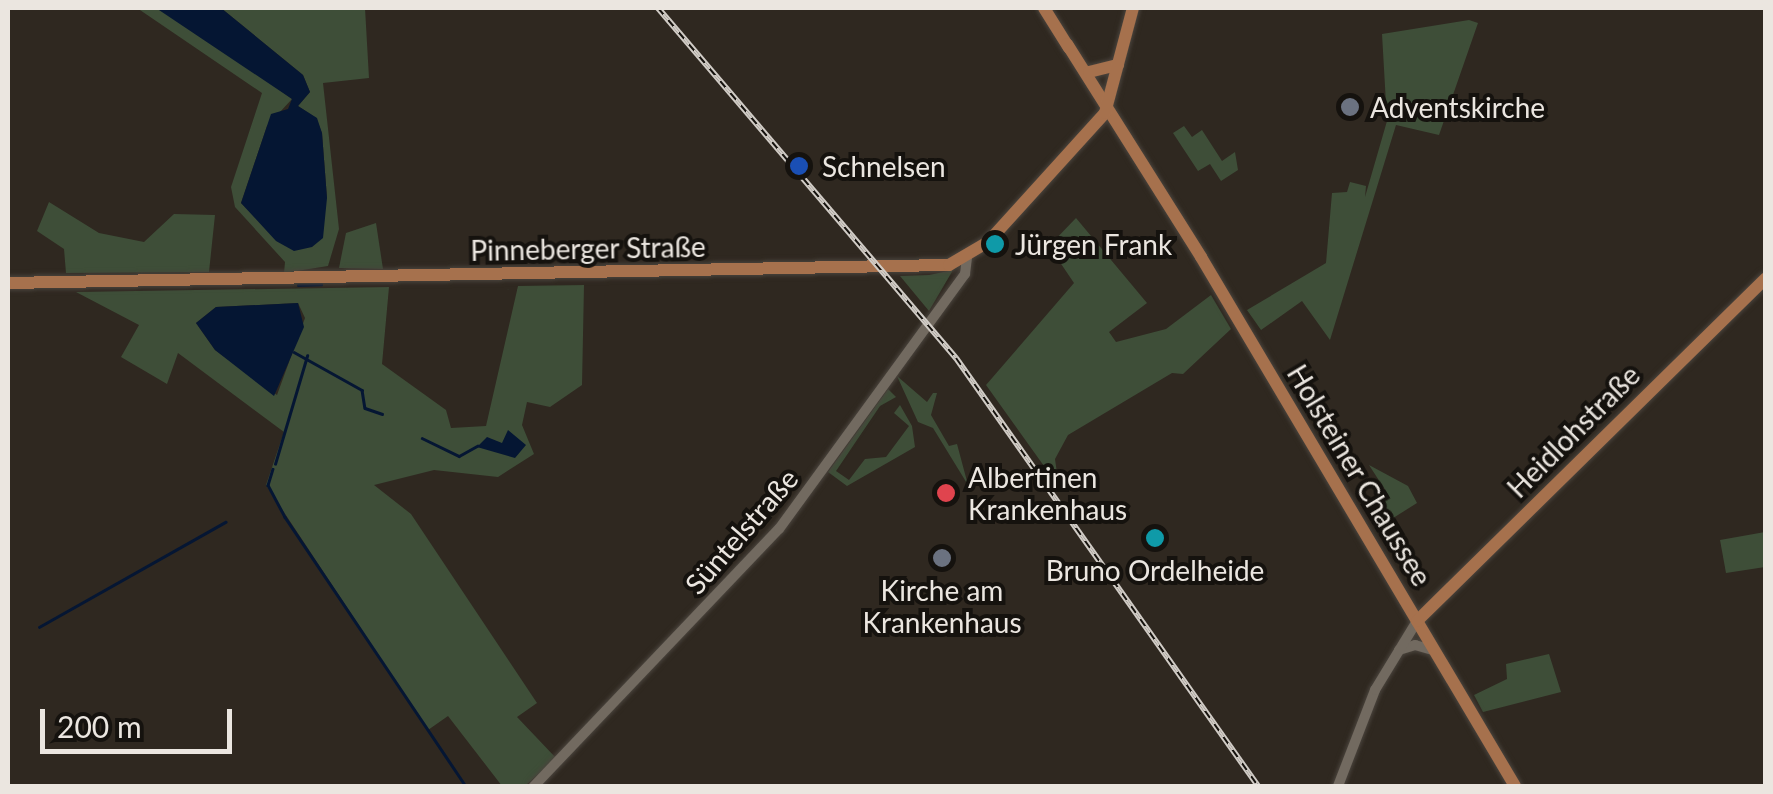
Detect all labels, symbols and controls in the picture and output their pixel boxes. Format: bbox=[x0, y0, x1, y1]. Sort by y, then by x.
place label: Adventskirche bbox=[1370, 90, 1545, 124]
marker: Adventskirche bbox=[1339, 96, 1361, 118]
place label: Schnelsen bbox=[822, 149, 946, 183]
marker: Schnelsen bbox=[786, 153, 812, 179]
place label: Jürgen Frank bbox=[1015, 227, 1172, 261]
street label: Pinneberger Straße bbox=[470, 229, 706, 267]
marker: Jürgen Frank bbox=[984, 233, 1006, 255]
street label: Holsteiner Chaussee bbox=[1281, 358, 1439, 592]
street label: Heidlohstraße bbox=[1500, 358, 1646, 504]
place label: Albertinen Krankenhaus bbox=[968, 460, 1127, 526]
street label: Süntelstraße bbox=[678, 462, 804, 600]
marker: Albertinen Krankenhaus bbox=[933, 480, 959, 506]
marker: Bruno Ordelheide bbox=[1144, 527, 1166, 549]
marker: Kirche am Krankenhaus bbox=[931, 547, 953, 569]
place label: Bruno Ordelheide bbox=[1046, 553, 1264, 587]
place label: Kirche am Krankenhaus bbox=[862, 573, 1022, 639]
scale bar bbox=[45, 689, 238, 751]
text: 200 m bbox=[57, 708, 142, 744]

